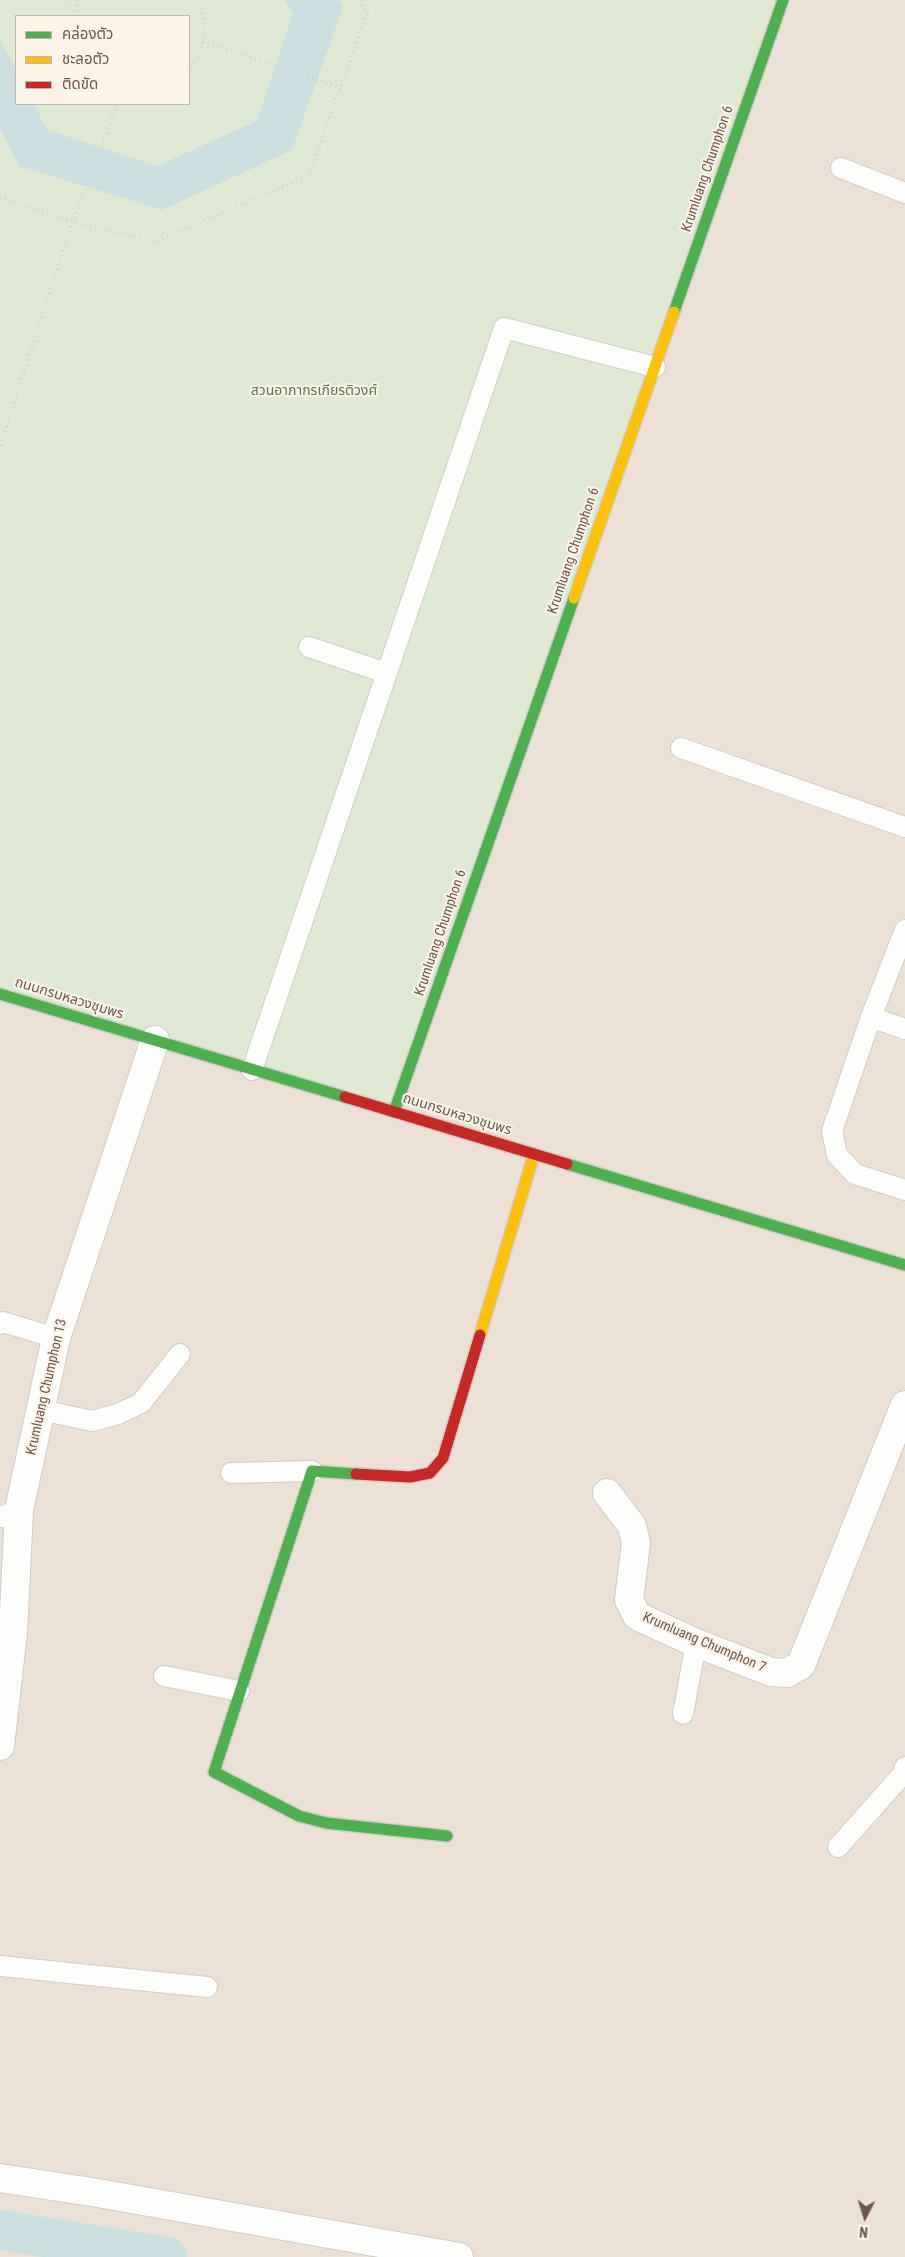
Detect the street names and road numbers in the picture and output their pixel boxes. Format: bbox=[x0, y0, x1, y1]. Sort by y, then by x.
street label: Krumluang Chumphon 6 bbox=[679, 104, 737, 234]
street label: Krumluang Chumphon 6 bbox=[545, 486, 603, 616]
street label: Krumluang Chumphon 6 bbox=[412, 868, 470, 998]
street label: ถนนกรมหลวงชุมพร bbox=[13, 974, 125, 1024]
street label: ถนนกรมหลวงชุมพร bbox=[401, 1090, 513, 1140]
street label: Krumluang Chumphon 13 bbox=[23, 1317, 71, 1457]
street label: Krumluang Chumphon 7 bbox=[640, 1609, 768, 1677]

